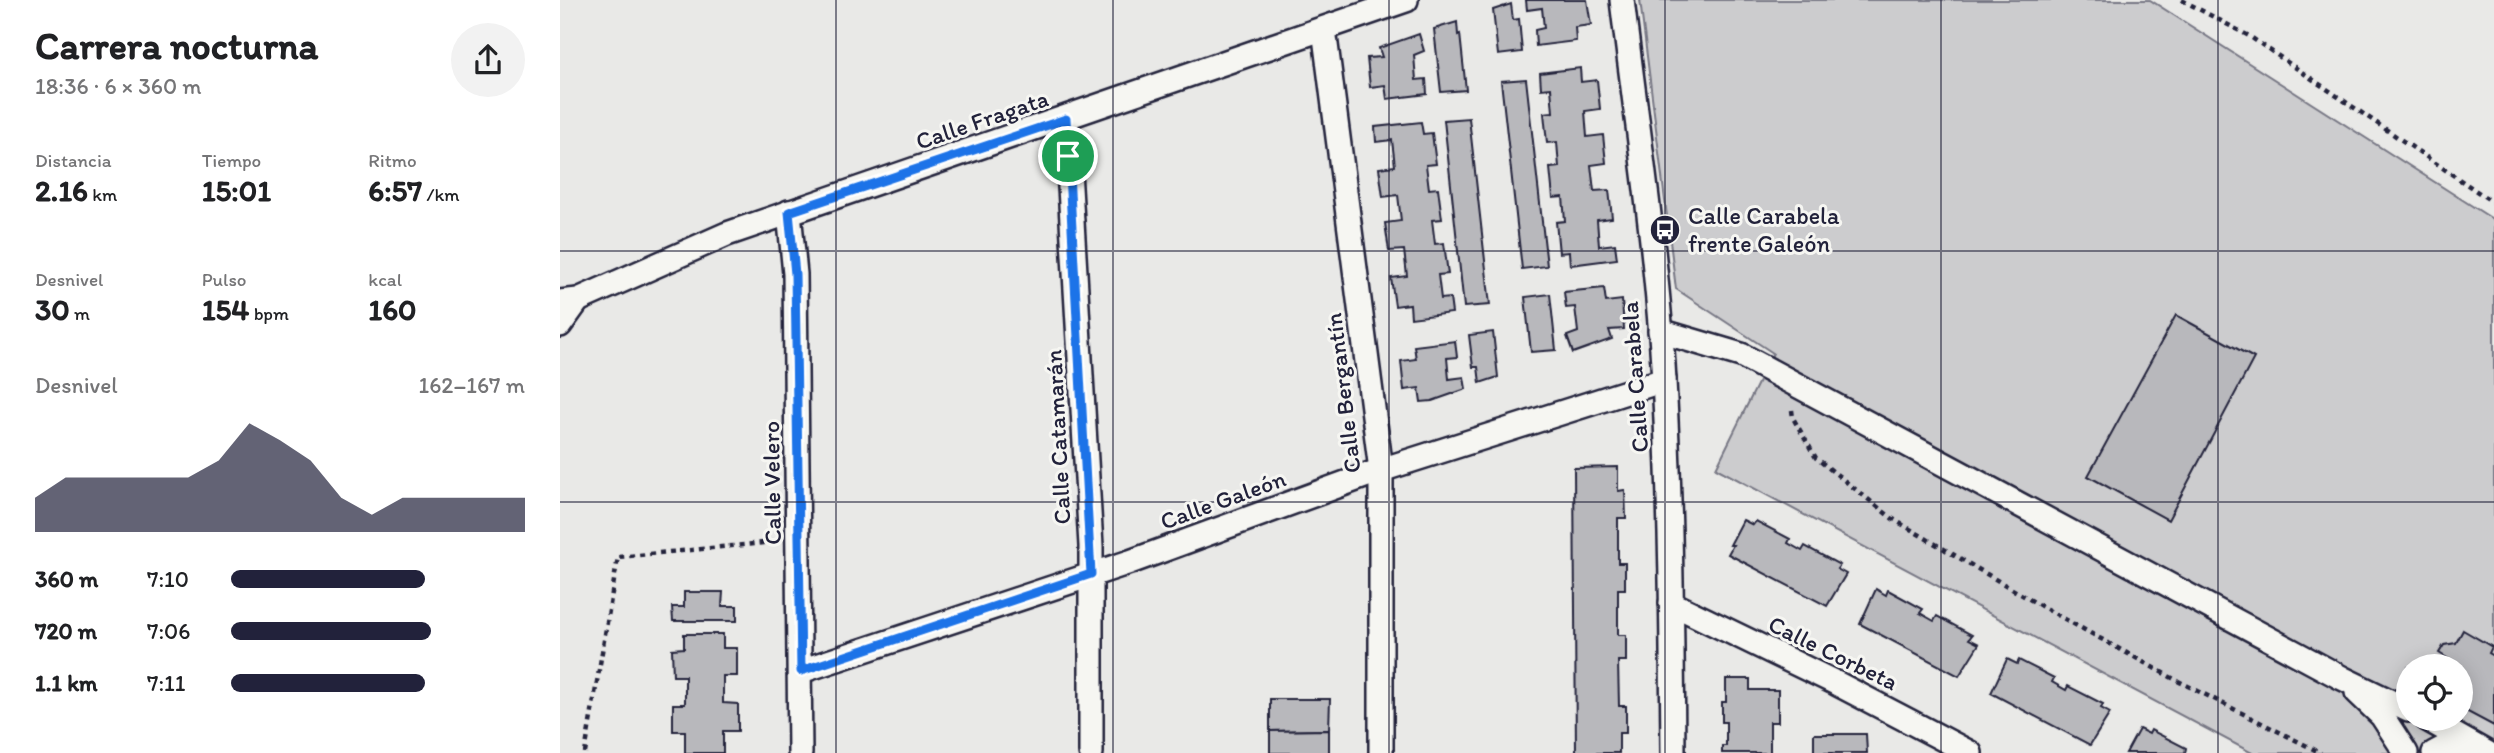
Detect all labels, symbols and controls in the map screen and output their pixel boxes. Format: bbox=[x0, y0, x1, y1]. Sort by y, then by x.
text: Carrera nocturna bbox=[35, 23, 318, 69]
button: share bbox=[451, 23, 525, 97]
text: 18:36 · 6 × 360 m bbox=[35, 72, 202, 100]
street label: Calle Fragata bbox=[912, 83, 1052, 156]
pin bbox=[1038, 126, 1098, 186]
icon: arrive bbox=[1049, 137, 1087, 175]
text: Distancia bbox=[35, 149, 112, 172]
text: Tiempo bbox=[202, 149, 261, 172]
text: Ritmo bbox=[368, 149, 417, 172]
text: 2.16 bbox=[35, 172, 88, 209]
text: 15:01 bbox=[202, 172, 271, 209]
text: 6:57 bbox=[368, 172, 422, 209]
text: km bbox=[88, 183, 117, 206]
text: /km bbox=[422, 183, 460, 206]
place label: Calle Carabela frente Galeón bbox=[1688, 201, 1840, 258]
bus stop icon: Calle Carabela frente Galeón bbox=[1648, 213, 1682, 247]
text: Desnivel bbox=[35, 268, 103, 291]
text: Pulso bbox=[202, 268, 247, 291]
text: kcal bbox=[368, 268, 402, 291]
text: 30 bbox=[35, 291, 70, 328]
text: 154 bbox=[202, 291, 249, 328]
text: 160 bbox=[368, 291, 417, 328]
street label: Calle Carabela bbox=[1615, 300, 1654, 454]
text: m bbox=[70, 302, 90, 325]
text: bpm bbox=[249, 302, 289, 325]
street label: Calle Bergantín bbox=[1318, 311, 1367, 475]
street label: Calle Catamarán bbox=[1038, 349, 1077, 525]
text: Desnivel bbox=[35, 371, 118, 399]
text: 162–167 m bbox=[418, 371, 525, 399]
street label: Calle Velero bbox=[756, 421, 787, 545]
street label: Calle Galeón bbox=[1156, 463, 1290, 536]
text: 360 m bbox=[35, 565, 98, 593]
text: 7:10 bbox=[147, 565, 189, 593]
street label: Calle Corbeta bbox=[1764, 609, 1903, 696]
text: 720 m bbox=[35, 617, 97, 645]
text: 7:06 bbox=[147, 617, 190, 645]
map controls bbox=[2396, 654, 2473, 731]
button: locate bbox=[2396, 654, 2473, 731]
text: 1.1 km bbox=[35, 669, 98, 697]
text: 7:11 bbox=[147, 669, 185, 697]

